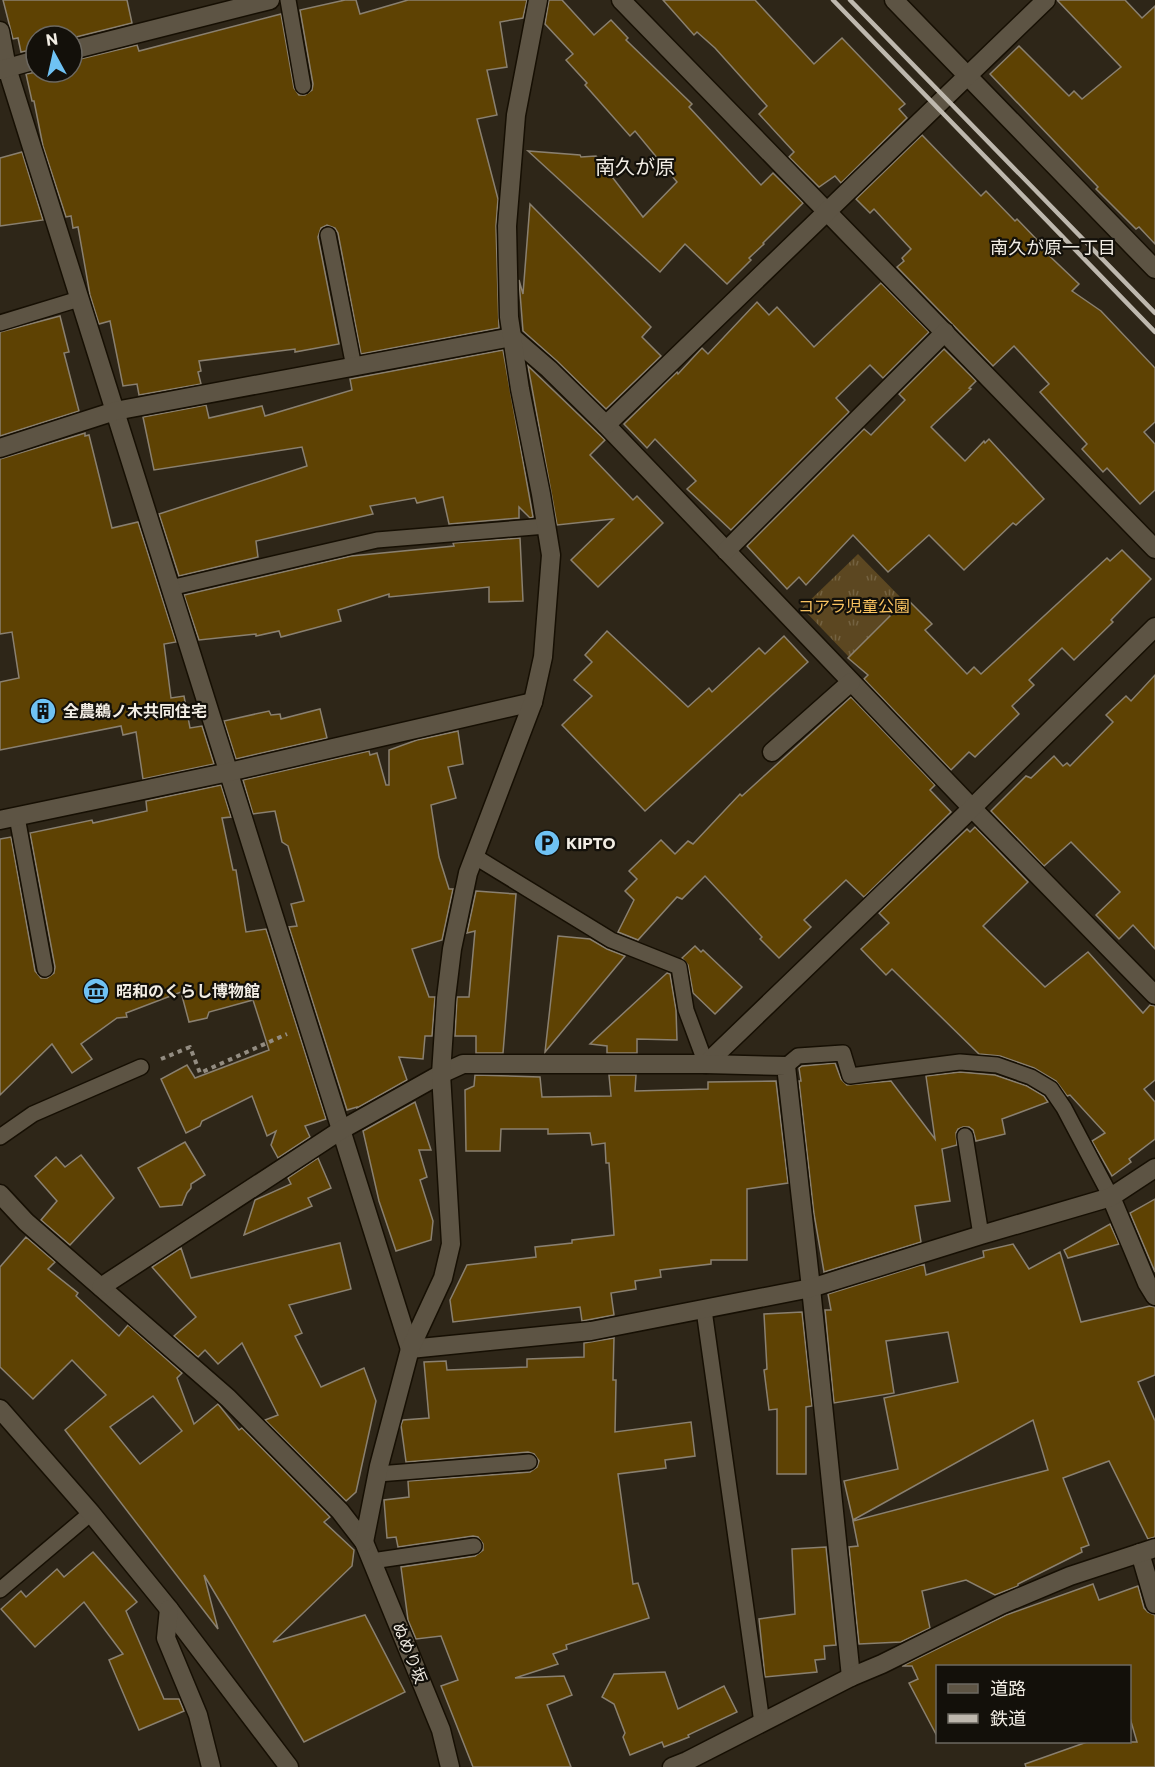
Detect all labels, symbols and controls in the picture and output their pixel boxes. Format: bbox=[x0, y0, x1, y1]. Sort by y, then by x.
north arrow bbox=[24, 24, 84, 84]
text: N bbox=[45, 28, 59, 49]
district label: 南久が原 bbox=[595, 154, 675, 178]
district label: 南久が原一丁目 bbox=[990, 236, 1116, 258]
park label: コアラ児童公園 bbox=[798, 596, 910, 615]
building icon: 全農鵜ノ木共同住宅 bbox=[28, 696, 58, 726]
place label: 全農鵜ノ木共同住宅 bbox=[63, 701, 207, 720]
parking icon: KIPTO bbox=[532, 828, 562, 858]
place label: KIPTO bbox=[566, 833, 616, 852]
museum icon: 昭和のくらし博物館 bbox=[81, 976, 111, 1006]
place label: 昭和のくらし博物館 bbox=[116, 981, 260, 1000]
street label: ぬめり坂 bbox=[390, 1620, 431, 1686]
legend bbox=[936, 1665, 1131, 1743]
text: 道路 bbox=[990, 1677, 1026, 1699]
text: 鉄道 bbox=[990, 1707, 1026, 1729]

